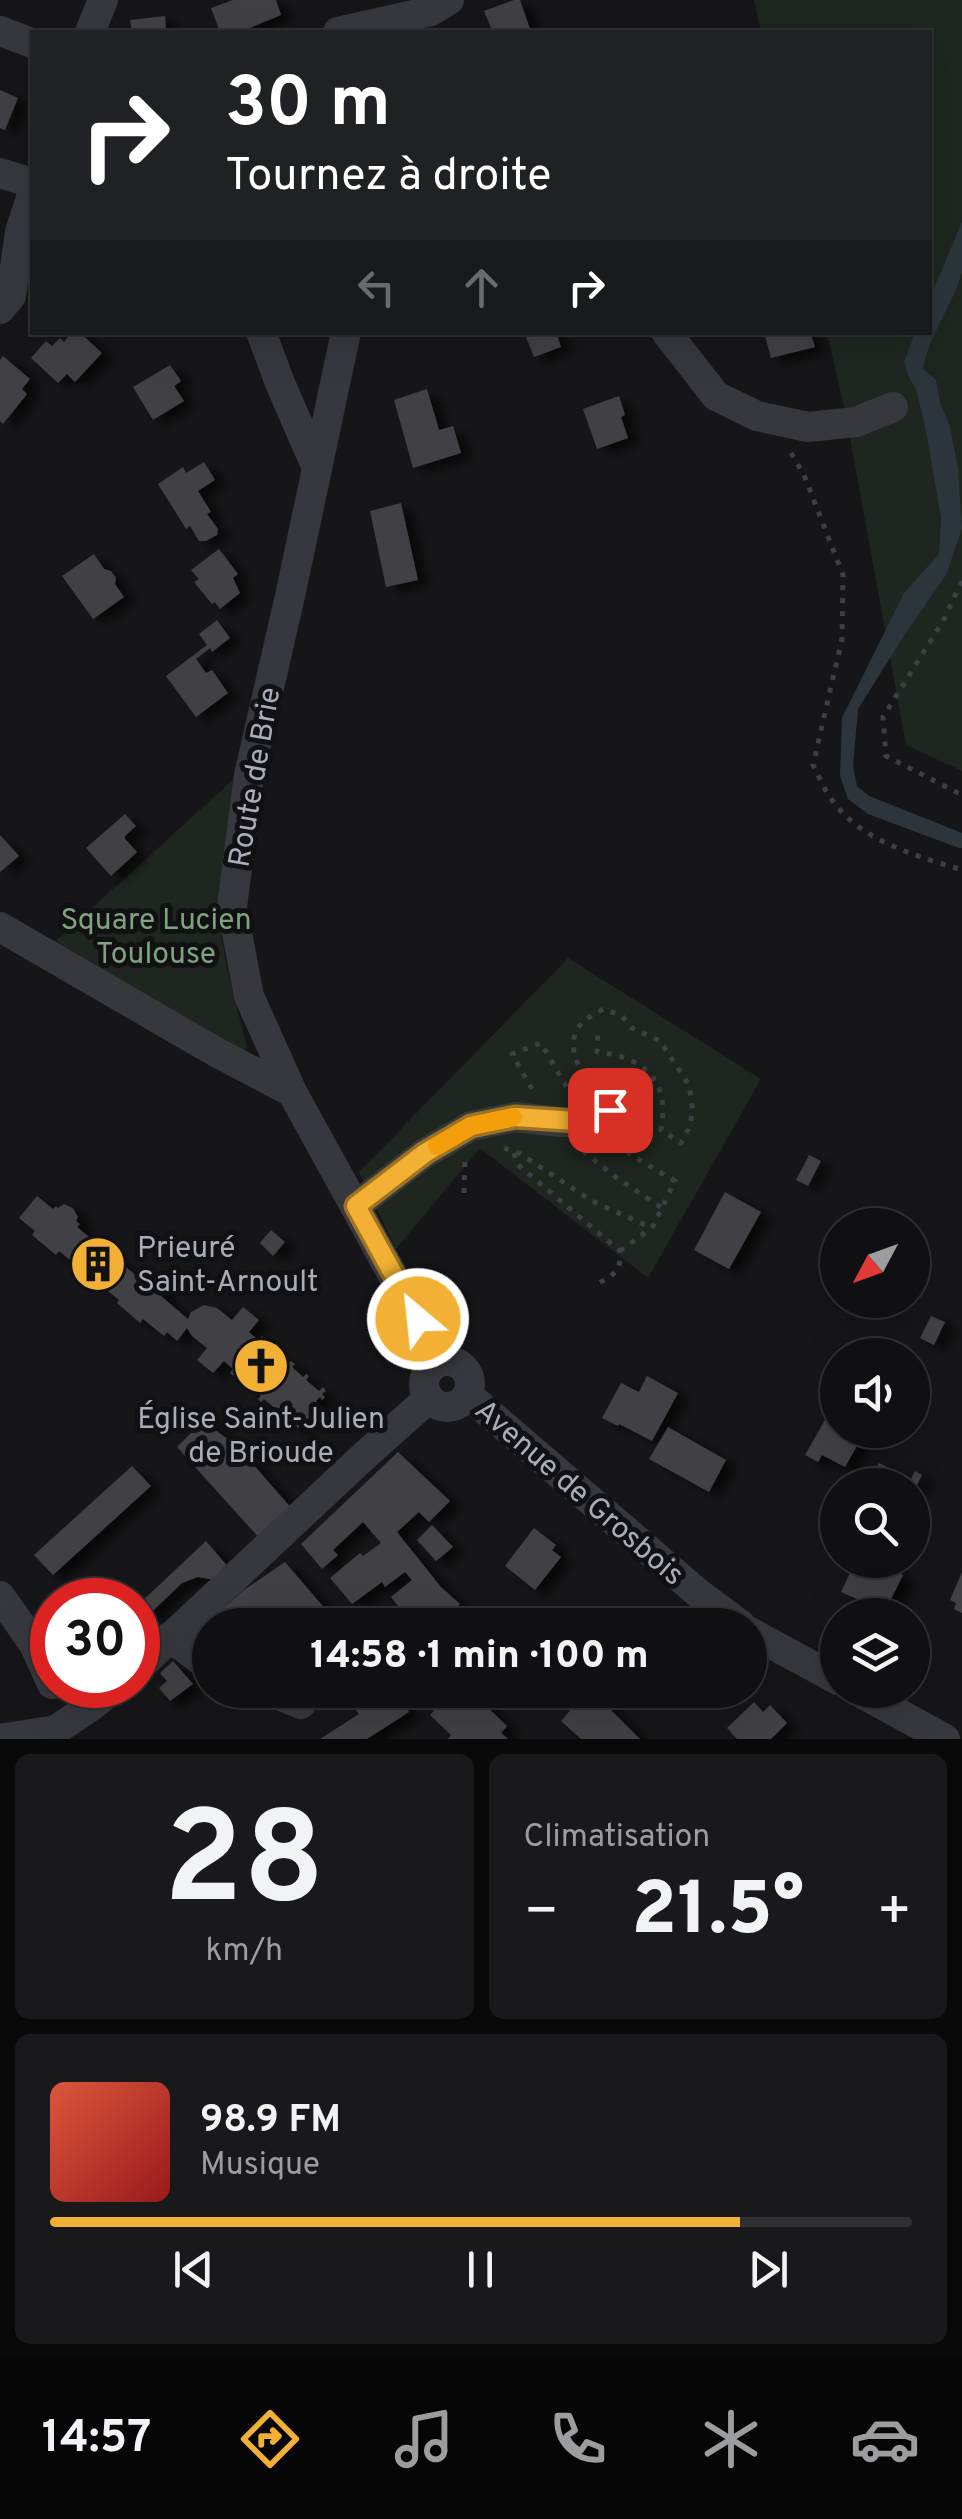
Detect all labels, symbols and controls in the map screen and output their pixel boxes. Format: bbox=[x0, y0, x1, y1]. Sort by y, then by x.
text: 30 m bbox=[225, 62, 391, 151]
icon: right bbox=[60, 70, 190, 200]
text: Tournez à droite bbox=[225, 149, 552, 206]
icon: left bbox=[349, 260, 404, 315]
icon: ahead bbox=[454, 260, 509, 315]
icon: right bbox=[559, 260, 614, 315]
street label: Route de Brie bbox=[222, 685, 290, 870]
park label: Square Lucien Toulouse bbox=[60, 903, 252, 974]
pin bbox=[568, 1068, 653, 1153]
icon: arrive bbox=[583, 1083, 638, 1138]
north arrow bbox=[820, 1208, 930, 1318]
map controls bbox=[820, 1208, 930, 1708]
place label: Prieuré Saint-Arnoult bbox=[137, 1231, 318, 1302]
building icon: Prieuré Saint-Arnoult bbox=[68, 1234, 128, 1294]
position arrow bbox=[366, 1267, 470, 1371]
church icon: Église Saint-Julien de Brioude bbox=[231, 1336, 291, 1396]
button: sound bbox=[820, 1338, 930, 1448]
street label: Avenue de Grosbois bbox=[466, 1393, 691, 1595]
place label: Église Saint-Julien de Brioude bbox=[137, 1400, 385, 1473]
button: search bbox=[820, 1468, 930, 1578]
speed limit sign: 30 bbox=[30, 1578, 160, 1708]
button: layers bbox=[820, 1598, 930, 1708]
text: 14:58 · 1 min · 100 m bbox=[310, 1633, 649, 1682]
text: 28 bbox=[164, 1784, 325, 1949]
text: Climatisation bbox=[524, 1818, 710, 1858]
text: 21.5° bbox=[631, 1866, 804, 1961]
text: − bbox=[524, 1879, 559, 1949]
text: + bbox=[877, 1879, 912, 1949]
text: km/h bbox=[205, 1932, 283, 1972]
text: 98.9 FM bbox=[200, 2097, 341, 2146]
text: Musique bbox=[200, 2146, 320, 2186]
icon: previous bbox=[166, 2242, 221, 2297]
icon: pause bbox=[453, 2242, 508, 2297]
icon: next bbox=[741, 2242, 796, 2297]
icon: directions bbox=[235, 2404, 305, 2474]
icon: music bbox=[389, 2404, 459, 2474]
icon: phone bbox=[543, 2404, 613, 2474]
icon: climate bbox=[696, 2404, 766, 2474]
icon: car bbox=[850, 2404, 920, 2474]
text: 14:57 bbox=[42, 2411, 151, 2468]

